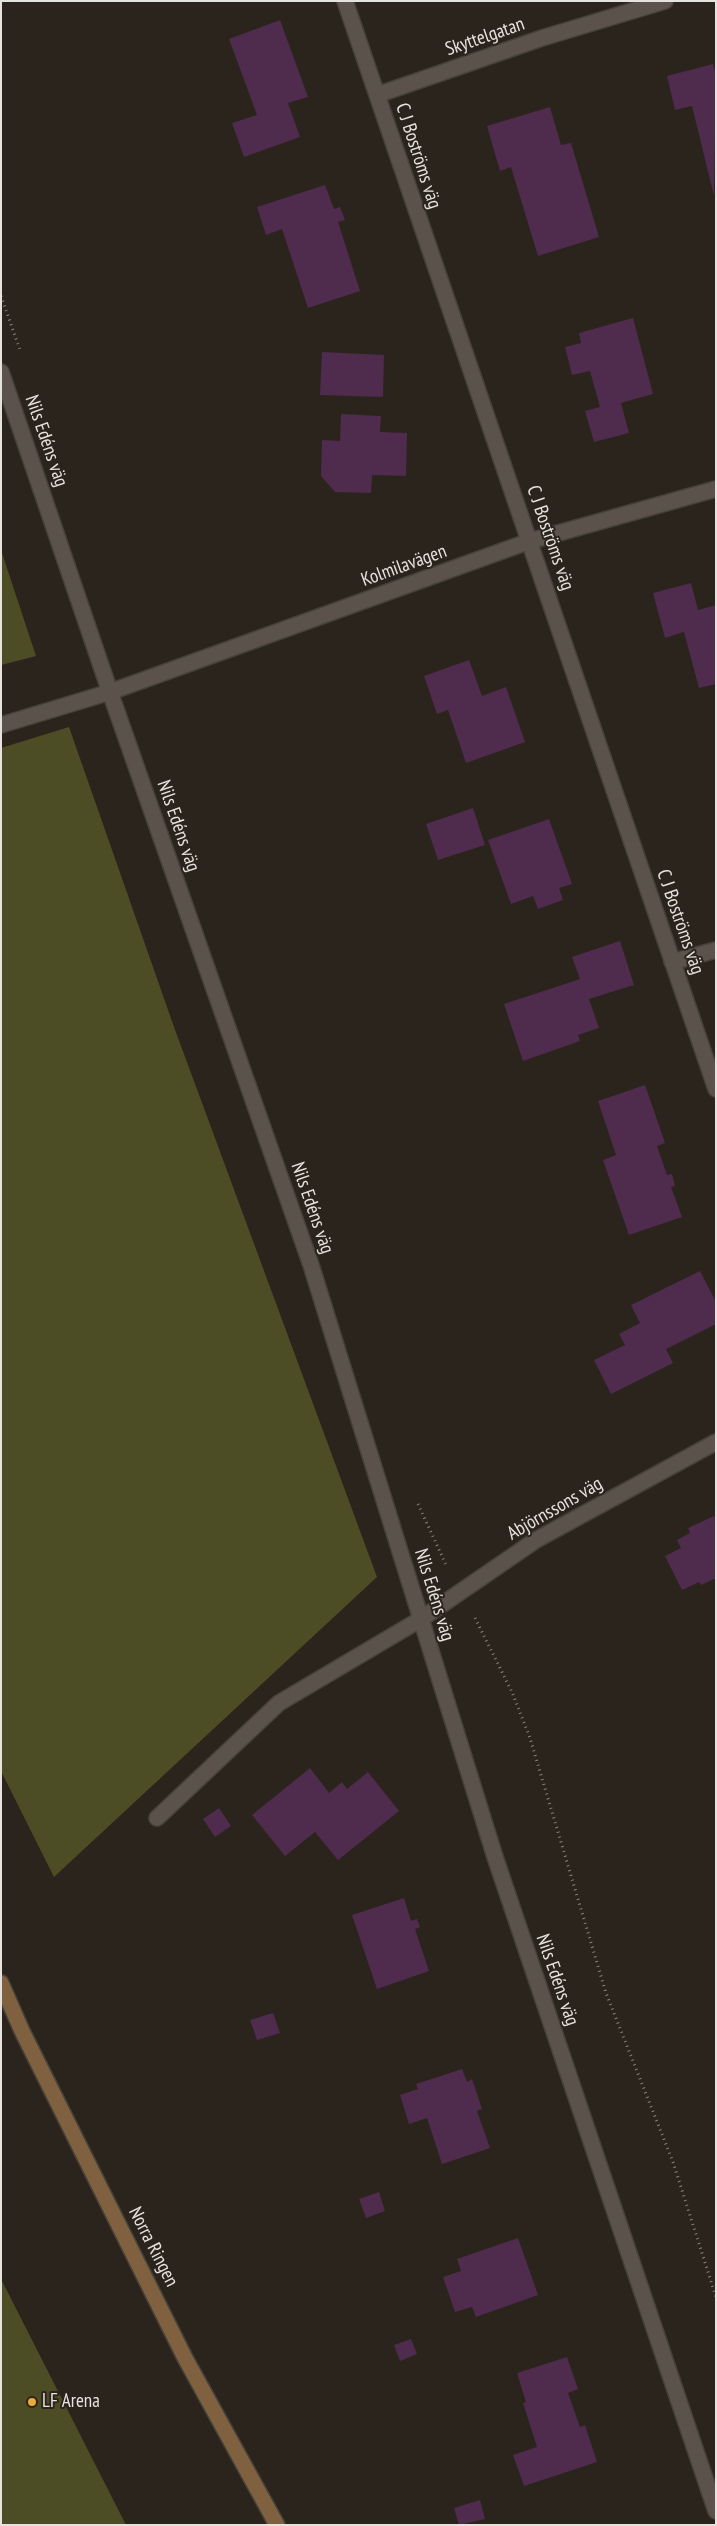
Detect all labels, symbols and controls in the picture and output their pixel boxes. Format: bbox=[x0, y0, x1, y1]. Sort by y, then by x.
street label: Skyttelgatan bbox=[442, 13, 528, 61]
street label: C J Boströms väg bbox=[390, 100, 446, 212]
street label: Nils Edéns väg bbox=[20, 392, 72, 490]
street label: C J Boströms väg bbox=[521, 482, 579, 594]
street label: Kolmilavägen bbox=[358, 540, 450, 592]
street label: Nils Edéns väg bbox=[152, 777, 204, 875]
street label: C J Boströms väg bbox=[651, 866, 709, 978]
street label: Nils Edéns väg bbox=[286, 1159, 338, 1257]
street label: Abjörnssons väg bbox=[503, 1473, 607, 1545]
street label: Nils Edéns väg bbox=[409, 1546, 459, 1644]
street label: Nils Edéns väg bbox=[531, 1931, 583, 2029]
street label: Norra Ringen bbox=[123, 2203, 183, 2291]
place label: LF Arena bbox=[42, 2391, 100, 2413]
marker: LF Arena bbox=[26, 2396, 38, 2408]

